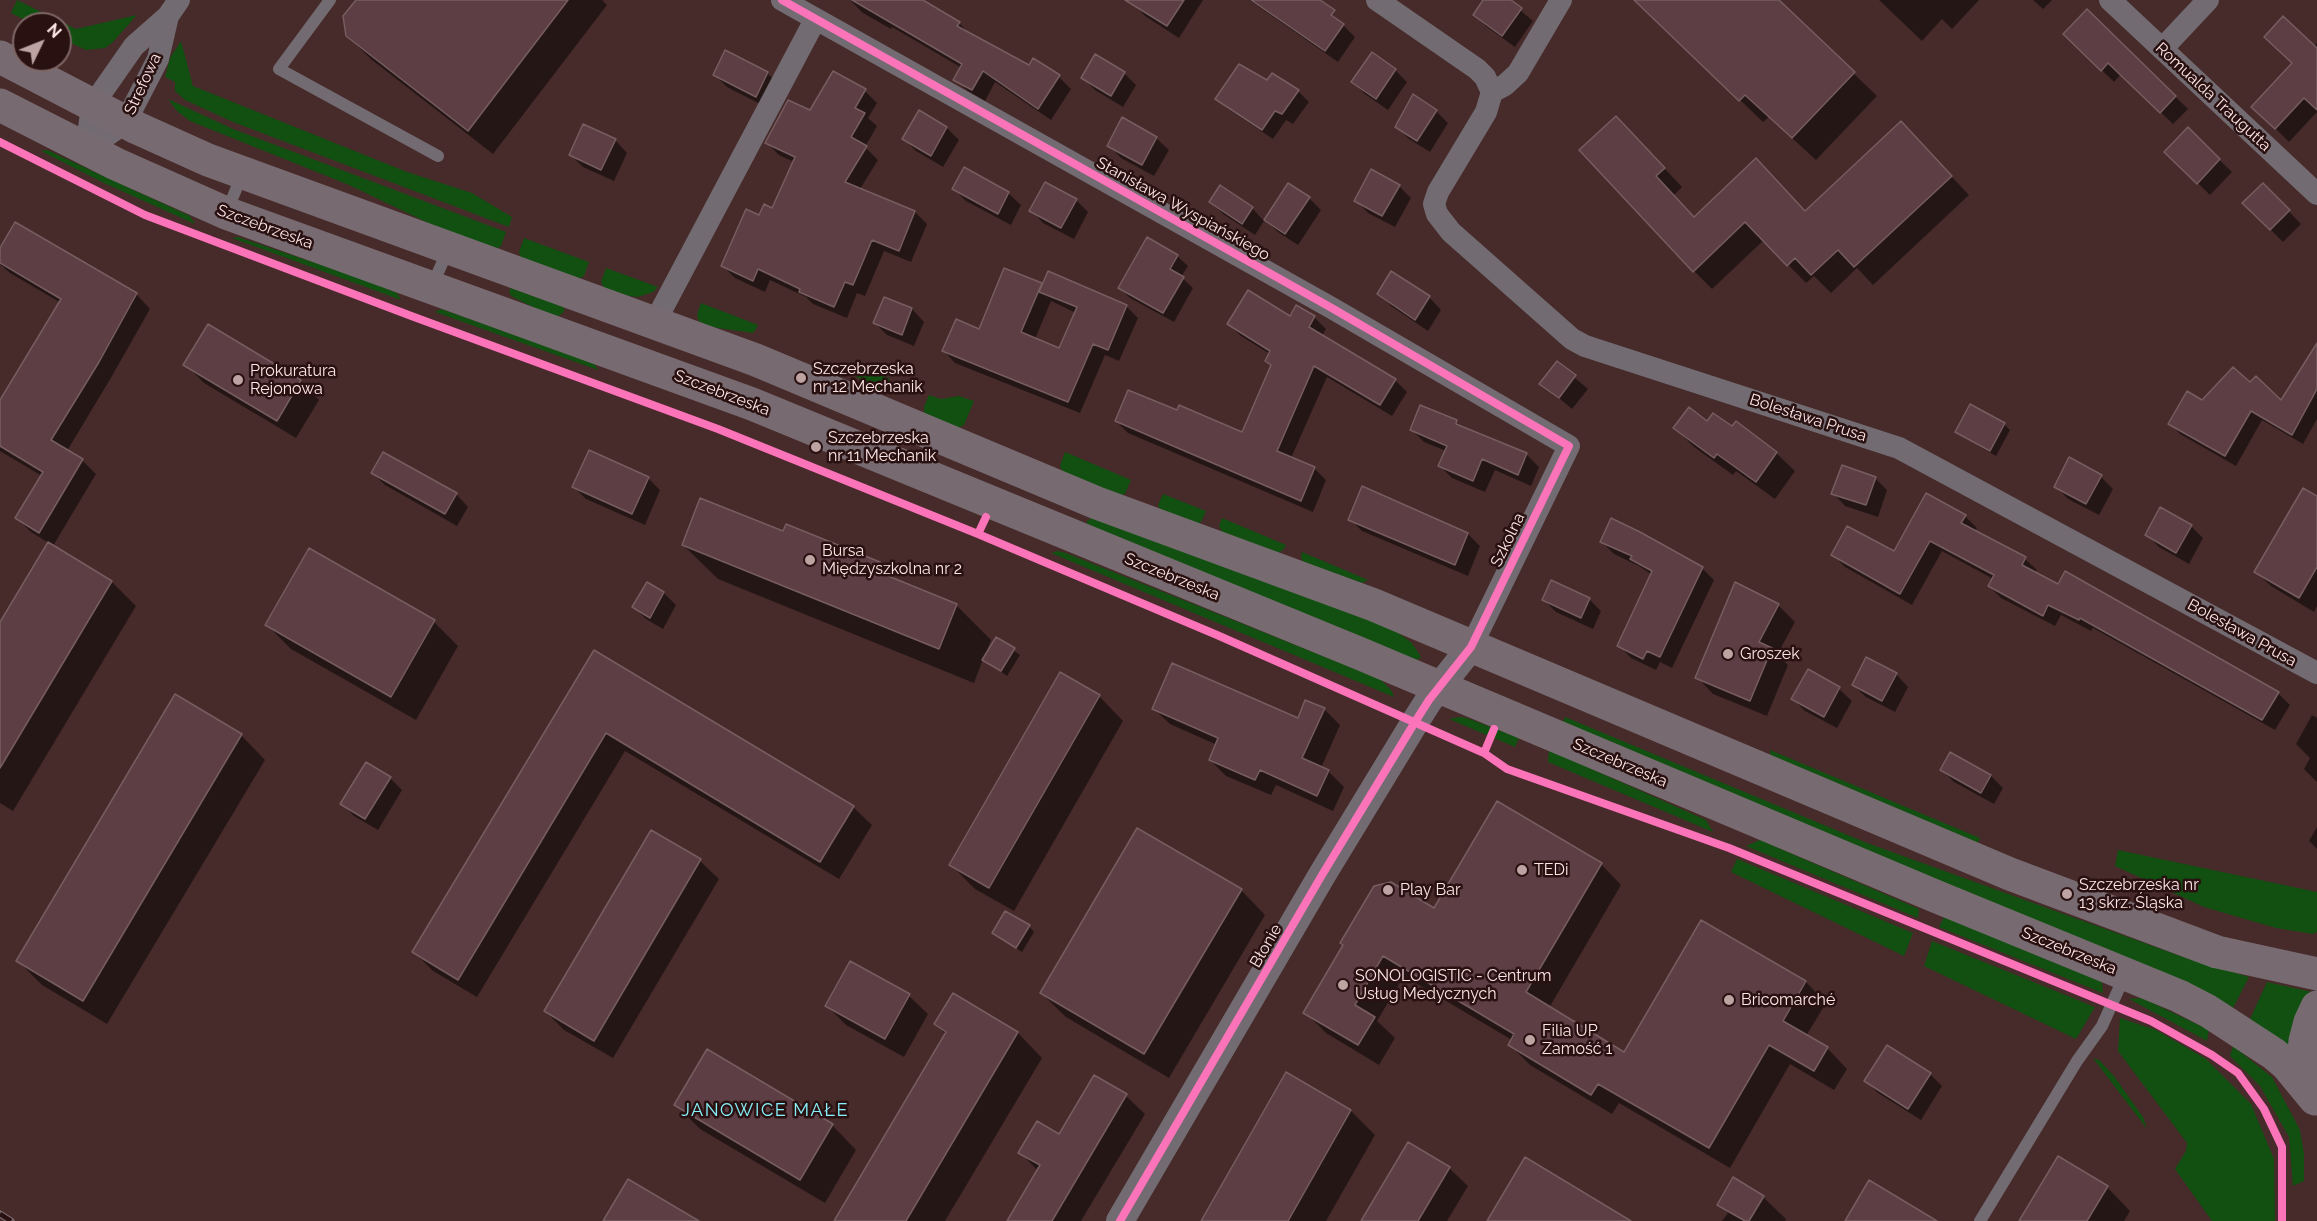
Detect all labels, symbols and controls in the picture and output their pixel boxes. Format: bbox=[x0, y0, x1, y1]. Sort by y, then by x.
north arrow bbox=[12, 12, 72, 72]
text: N bbox=[43, 20, 65, 42]
street label: Romualda Traugutta bbox=[2151, 39, 2275, 155]
street label: Strefowa bbox=[120, 50, 166, 118]
street label: Stanisława Wyspiańskiego bbox=[1093, 153, 1273, 265]
street label: Szczebrzeska bbox=[214, 201, 316, 253]
place label: Szczebrzeska nr 12 Mechanik bbox=[813, 359, 923, 397]
place label: Prokuratura Rejonowa bbox=[250, 361, 336, 399]
street label: Szczebrzeska bbox=[672, 366, 772, 420]
marker: Szczebrzeska nr 12 Mechanik bbox=[794, 371, 808, 385]
marker: Prokuratura Rejonowa bbox=[231, 373, 245, 387]
street label: Bolesława Prusa bbox=[1747, 390, 1869, 446]
place label: Szczebrzeska nr 11 Mechanik bbox=[828, 428, 936, 466]
marker: Szczebrzeska nr 11 Mechanik bbox=[809, 440, 823, 454]
street label: Szkolna bbox=[1487, 510, 1529, 570]
place label: Bursa Międzyszkolna nr 2 bbox=[822, 541, 962, 579]
street label: Szczebrzeska bbox=[1122, 549, 1222, 605]
marker: Bursa Międzyszkolna nr 2 bbox=[803, 553, 817, 567]
street label: Bolesława Prusa bbox=[2184, 595, 2300, 671]
place label: Groszek bbox=[1740, 644, 1800, 664]
marker: Groszek bbox=[1721, 647, 1735, 661]
street label: Szczebrzeska bbox=[1570, 734, 1670, 792]
place label: TEDi bbox=[1534, 860, 1568, 880]
marker: TEDi bbox=[1515, 863, 1529, 877]
place label: Szczebrzeska nr 13 skrz. Śląska bbox=[2079, 875, 2199, 913]
place label: Play Bar bbox=[1400, 880, 1461, 900]
marker: Play Bar bbox=[1381, 883, 1395, 897]
marker: Szczebrzeska nr 13 skrz. Śląska bbox=[2060, 887, 2074, 901]
street label: Błonie bbox=[1246, 921, 1286, 971]
street label: Szczebrzeska bbox=[2019, 923, 2119, 979]
place label: SONOLOGISTIC - Centrum Usług Medycznych bbox=[1355, 966, 1552, 1004]
marker: SONOLOGISTIC - Centrum Usług Medycznych bbox=[1336, 978, 1350, 992]
place label: Bricomarché bbox=[1741, 990, 1835, 1010]
marker: Bricomarché bbox=[1722, 993, 1736, 1007]
place label: Filia UP Zamość 1 bbox=[1542, 1021, 1612, 1059]
marker: Filia UP Zamość 1 bbox=[1523, 1033, 1537, 1047]
district label: JANOWICE MAŁE bbox=[681, 1100, 849, 1122]

